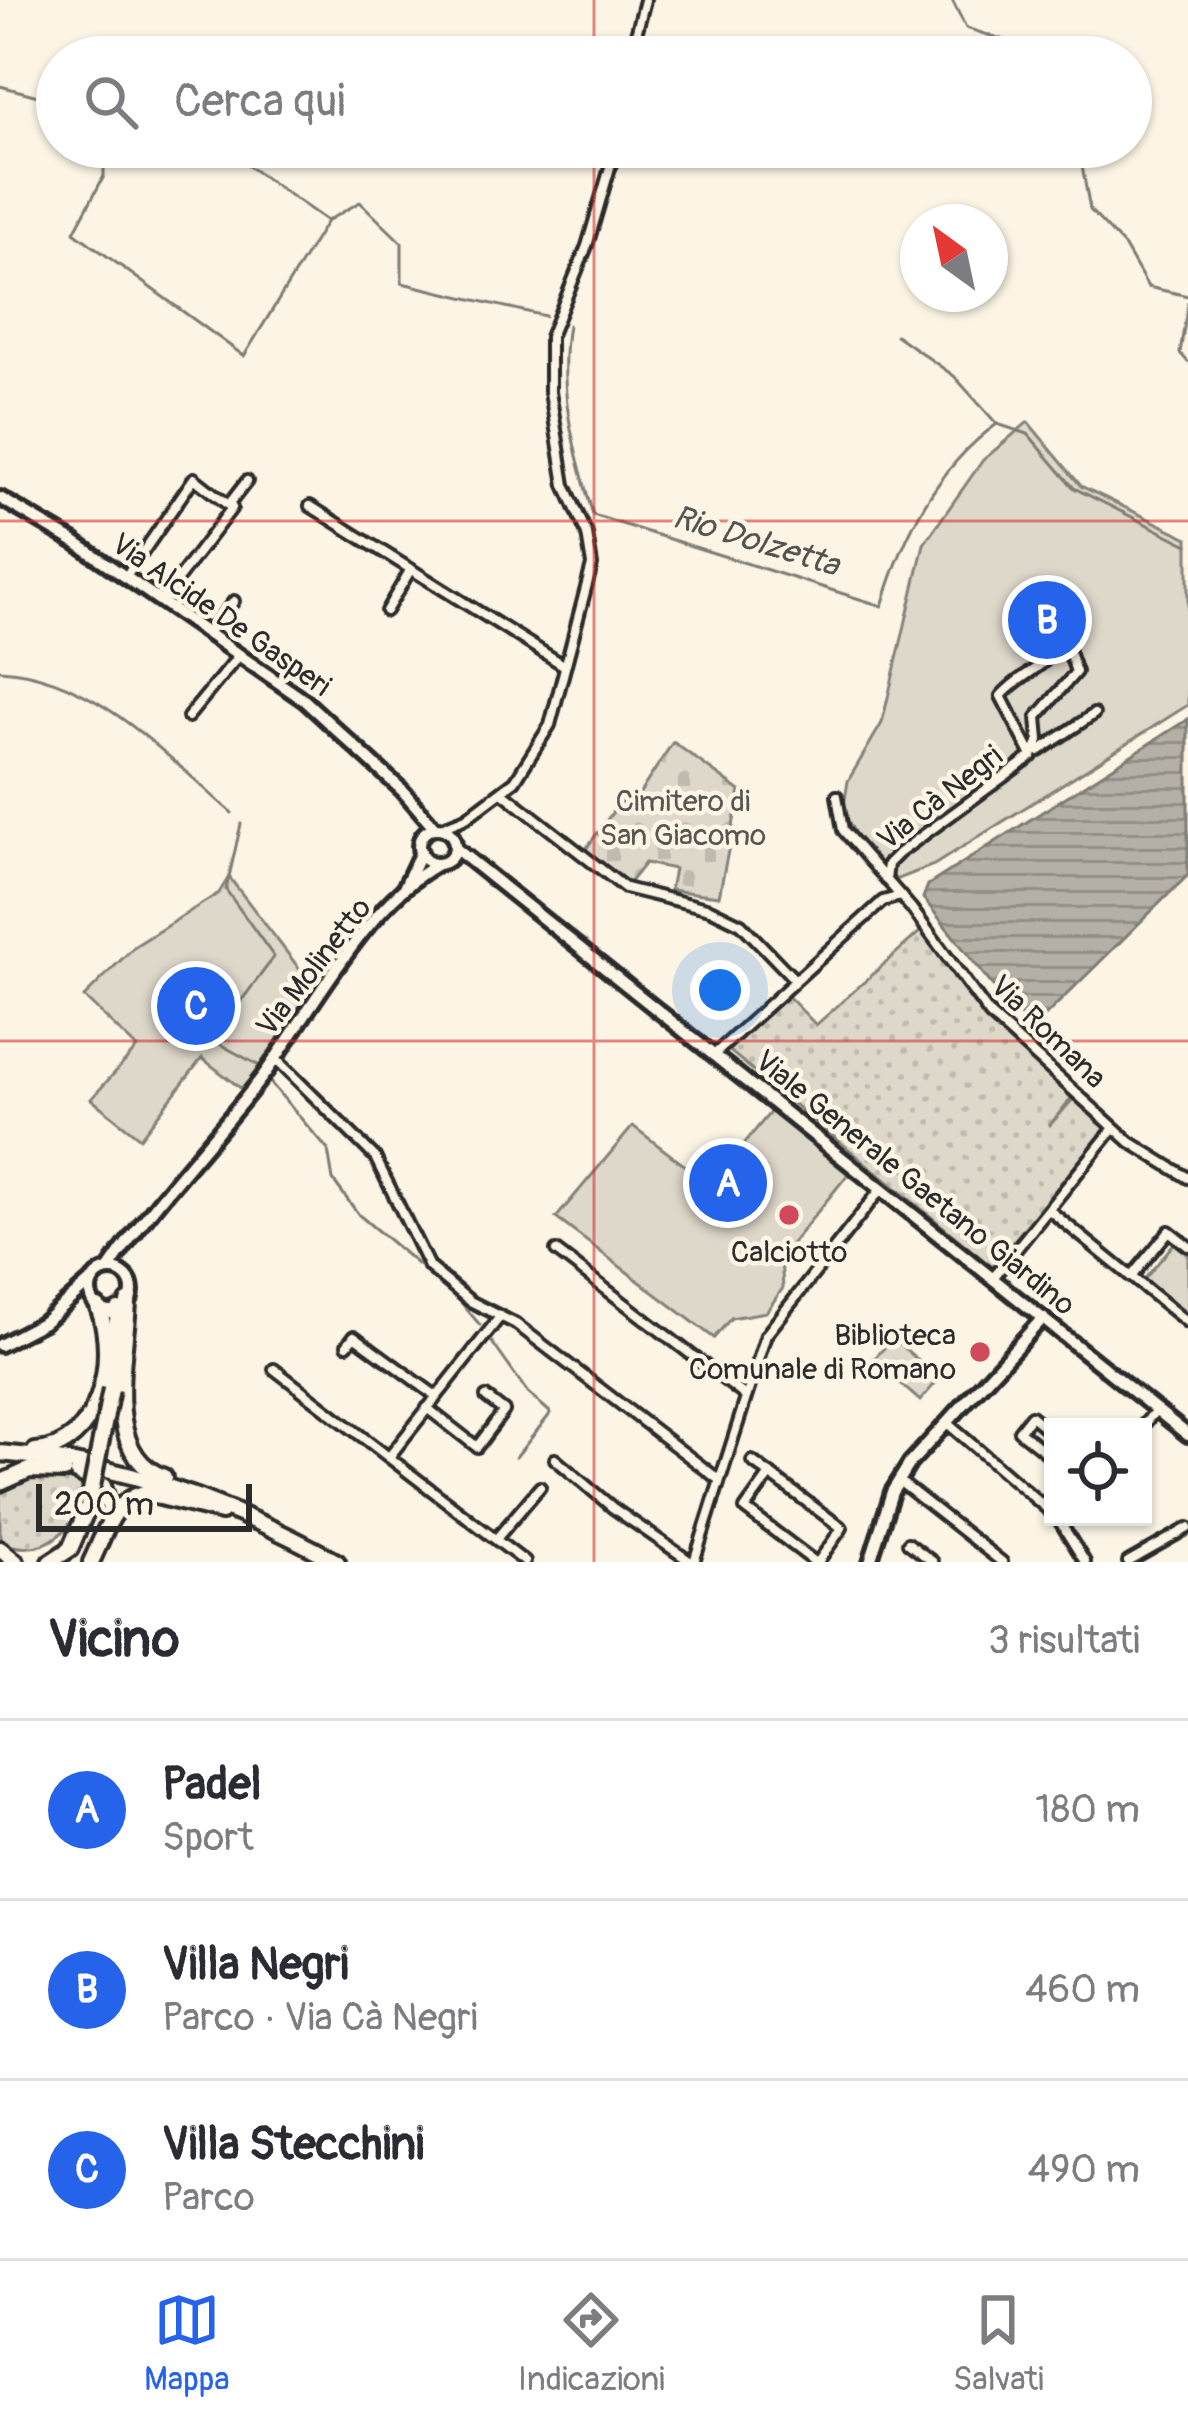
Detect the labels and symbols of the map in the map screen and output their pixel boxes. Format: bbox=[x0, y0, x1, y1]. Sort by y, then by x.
north arrow bbox=[900, 204, 1008, 312]
water label: Rio Dolzetta bbox=[668, 496, 846, 586]
street label: Via Alcide De Gasperi bbox=[104, 525, 338, 705]
pin: B bbox=[1008, 575, 1086, 665]
street label: Via Cà Negri bbox=[870, 738, 1010, 858]
park label: Cimitero di San Giacomo bbox=[600, 783, 766, 854]
street label: Via Molinetto bbox=[248, 890, 380, 1044]
your location bbox=[690, 960, 750, 1020]
pin: C bbox=[157, 961, 235, 1051]
street label: Via Romana bbox=[982, 968, 1114, 1096]
street label: Viale Generale Gaetano Giardino bbox=[747, 1042, 1083, 1324]
pin: A bbox=[689, 1138, 767, 1228]
marker: Calciotto bbox=[776, 1202, 802, 1228]
place label: Calciotto bbox=[731, 1234, 847, 1271]
place label: Biblioteca Comunale di Romano bbox=[689, 1317, 956, 1388]
marker: Biblioteca Comunale di Romano bbox=[967, 1339, 993, 1365]
scale bar bbox=[36, 1478, 252, 1531]

